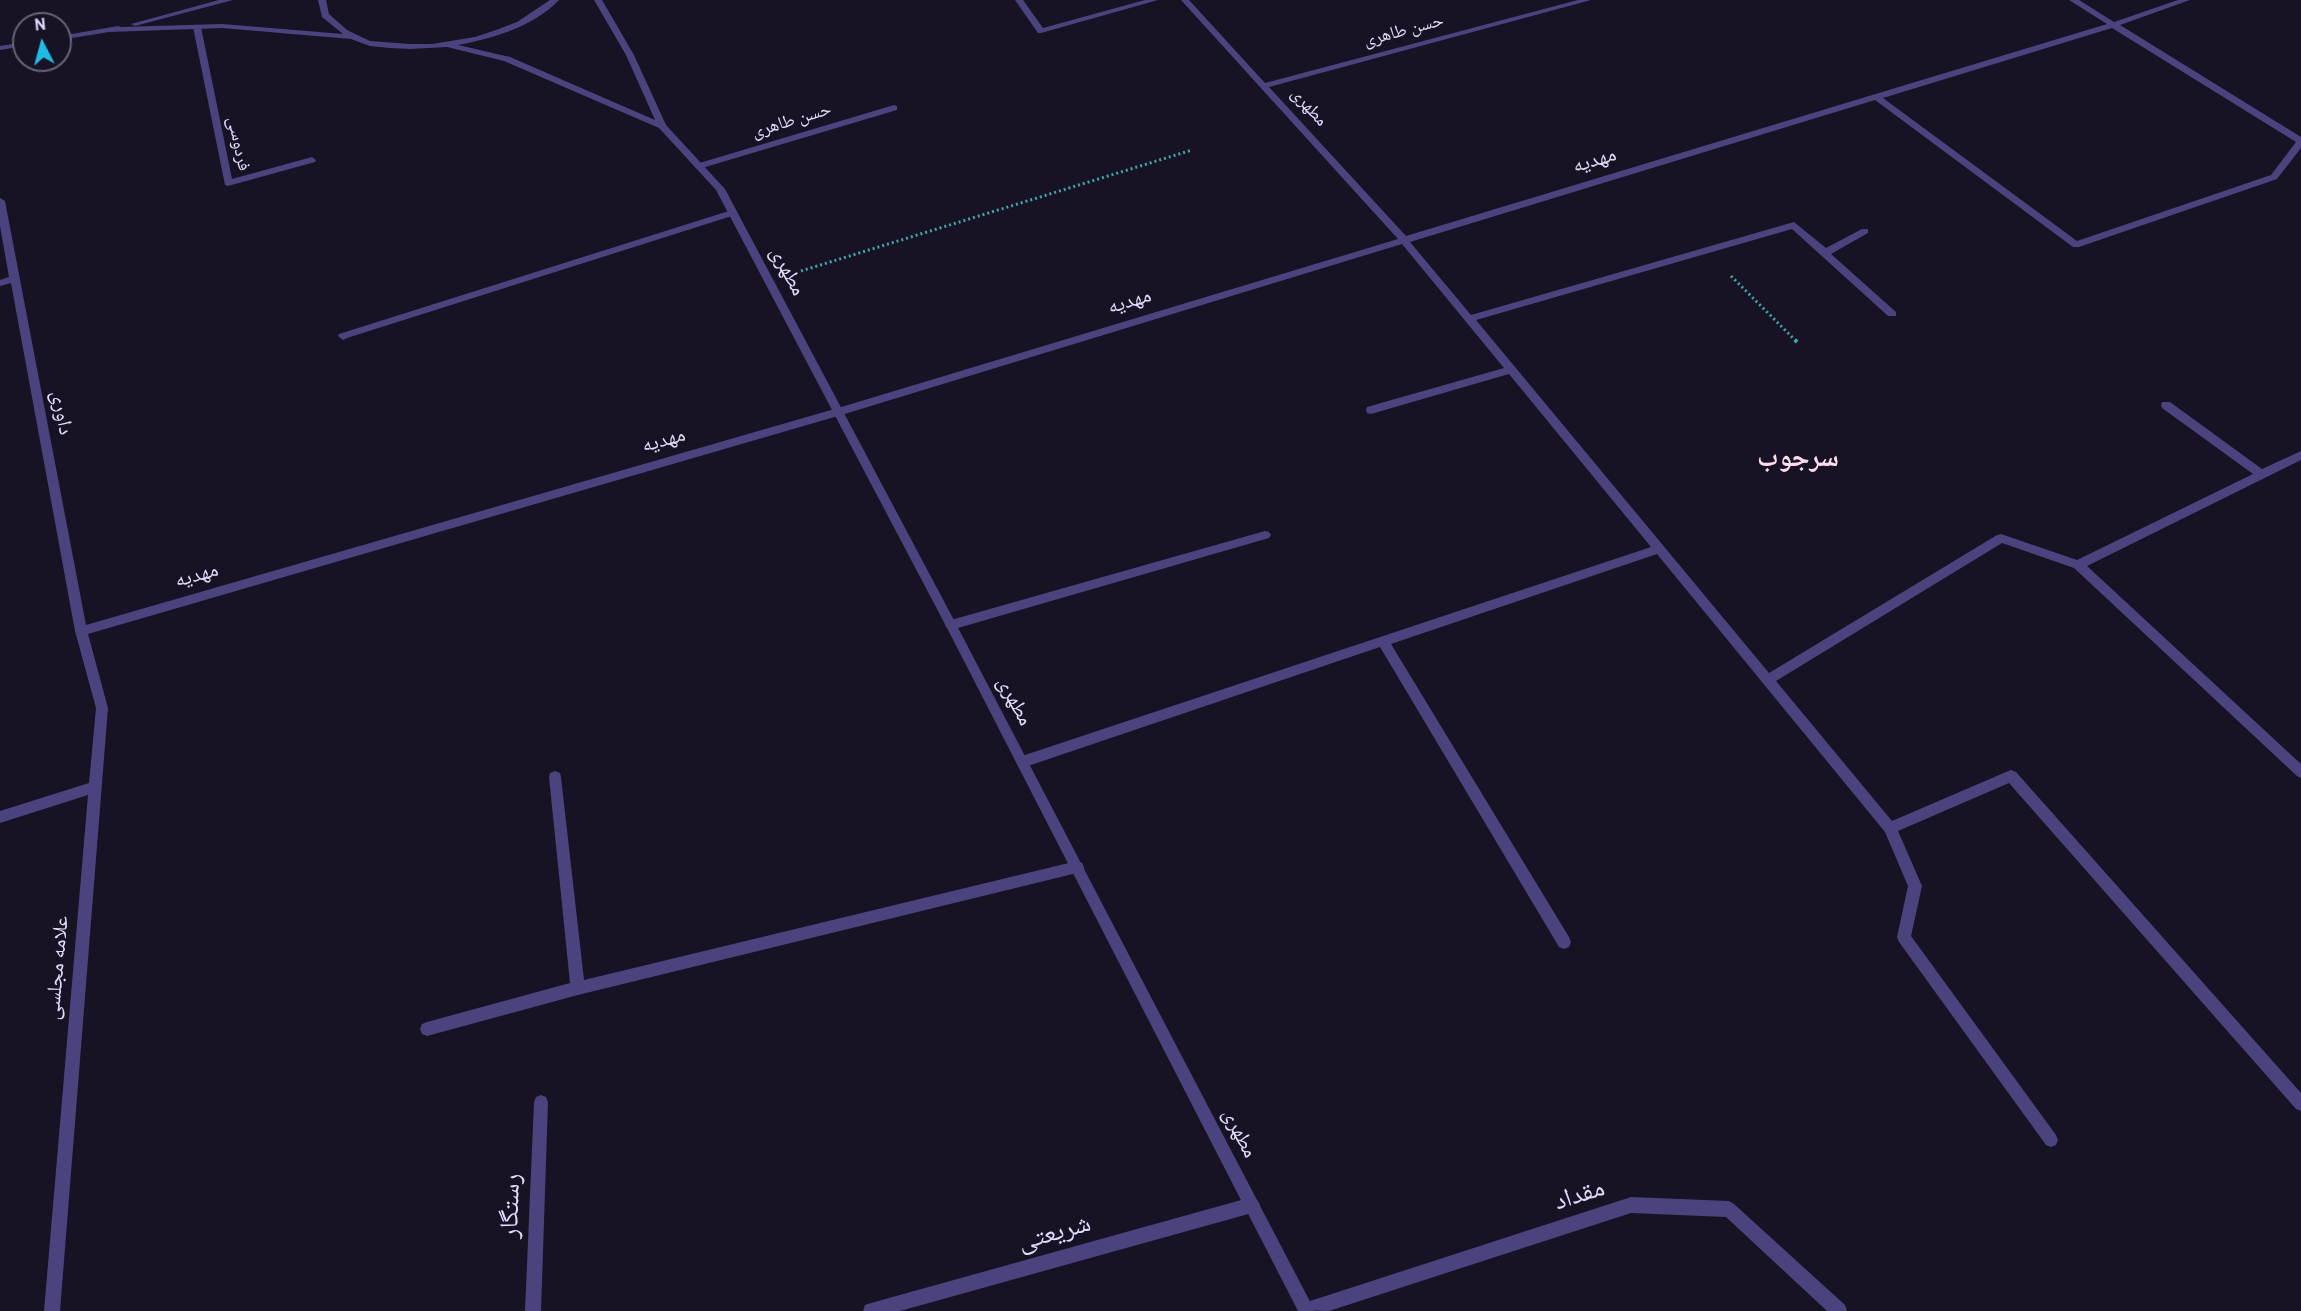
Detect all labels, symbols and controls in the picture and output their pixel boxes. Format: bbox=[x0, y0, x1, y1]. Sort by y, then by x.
street label: حسن طاهری bbox=[1362, 11, 1446, 53]
north arrow bbox=[12, 12, 72, 72]
text: N bbox=[34, 16, 47, 37]
street label: مطهری bbox=[1285, 84, 1331, 132]
street label: حسن طاهری bbox=[750, 100, 834, 144]
street label: فردوسی bbox=[221, 115, 253, 173]
street label: مهدیه bbox=[1570, 143, 1620, 181]
street label: مطهری bbox=[763, 243, 809, 301]
street label: مهدیه bbox=[1105, 284, 1155, 322]
street label: داوری bbox=[43, 389, 77, 437]
street label: مهدیه bbox=[639, 424, 689, 460]
district label: سرجوب bbox=[1757, 445, 1839, 477]
street label: مهدیه bbox=[172, 559, 222, 595]
street label: مطهری bbox=[990, 673, 1036, 731]
street label: علامه مجلسی bbox=[42, 915, 76, 1021]
street label: مطهری bbox=[1215, 1105, 1261, 1163]
street label: رستگار bbox=[496, 1173, 530, 1239]
street label: مقداد bbox=[1551, 1174, 1609, 1220]
street label: شریعتی bbox=[1015, 1210, 1095, 1260]

